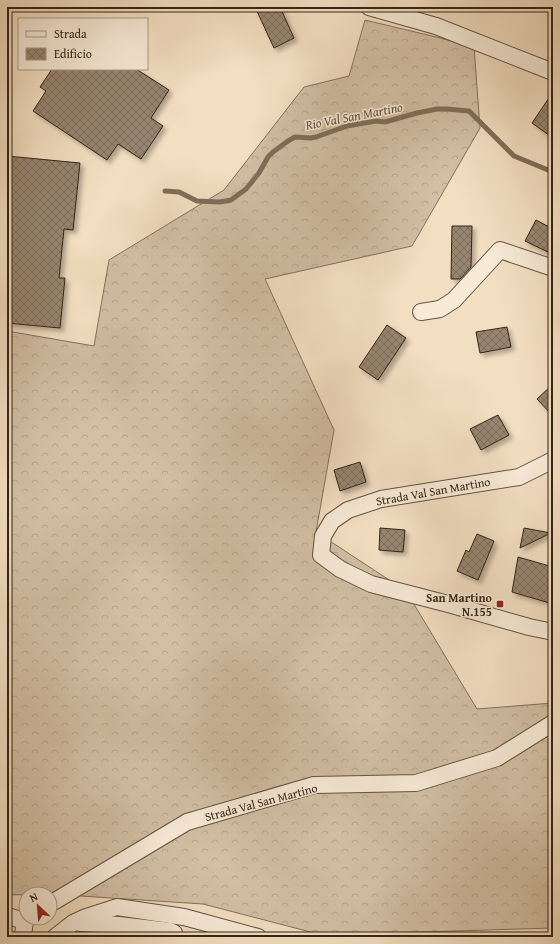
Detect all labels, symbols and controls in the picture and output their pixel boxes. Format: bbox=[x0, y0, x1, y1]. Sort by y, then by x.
legend bbox=[18, 18, 148, 70]
text: Strada bbox=[54, 25, 87, 42]
text: Edificio bbox=[54, 45, 92, 62]
water label: Rio Val San Martino bbox=[303, 97, 405, 135]
street label: Strada Val San Martino bbox=[374, 473, 492, 509]
place label: San Martino N.155 bbox=[426, 589, 493, 620]
marker: San Martino N.155 bbox=[495, 599, 505, 609]
street label: Strada Val San Martino bbox=[203, 779, 319, 825]
north arrow bbox=[18, 886, 58, 926]
text: N bbox=[27, 888, 41, 906]

